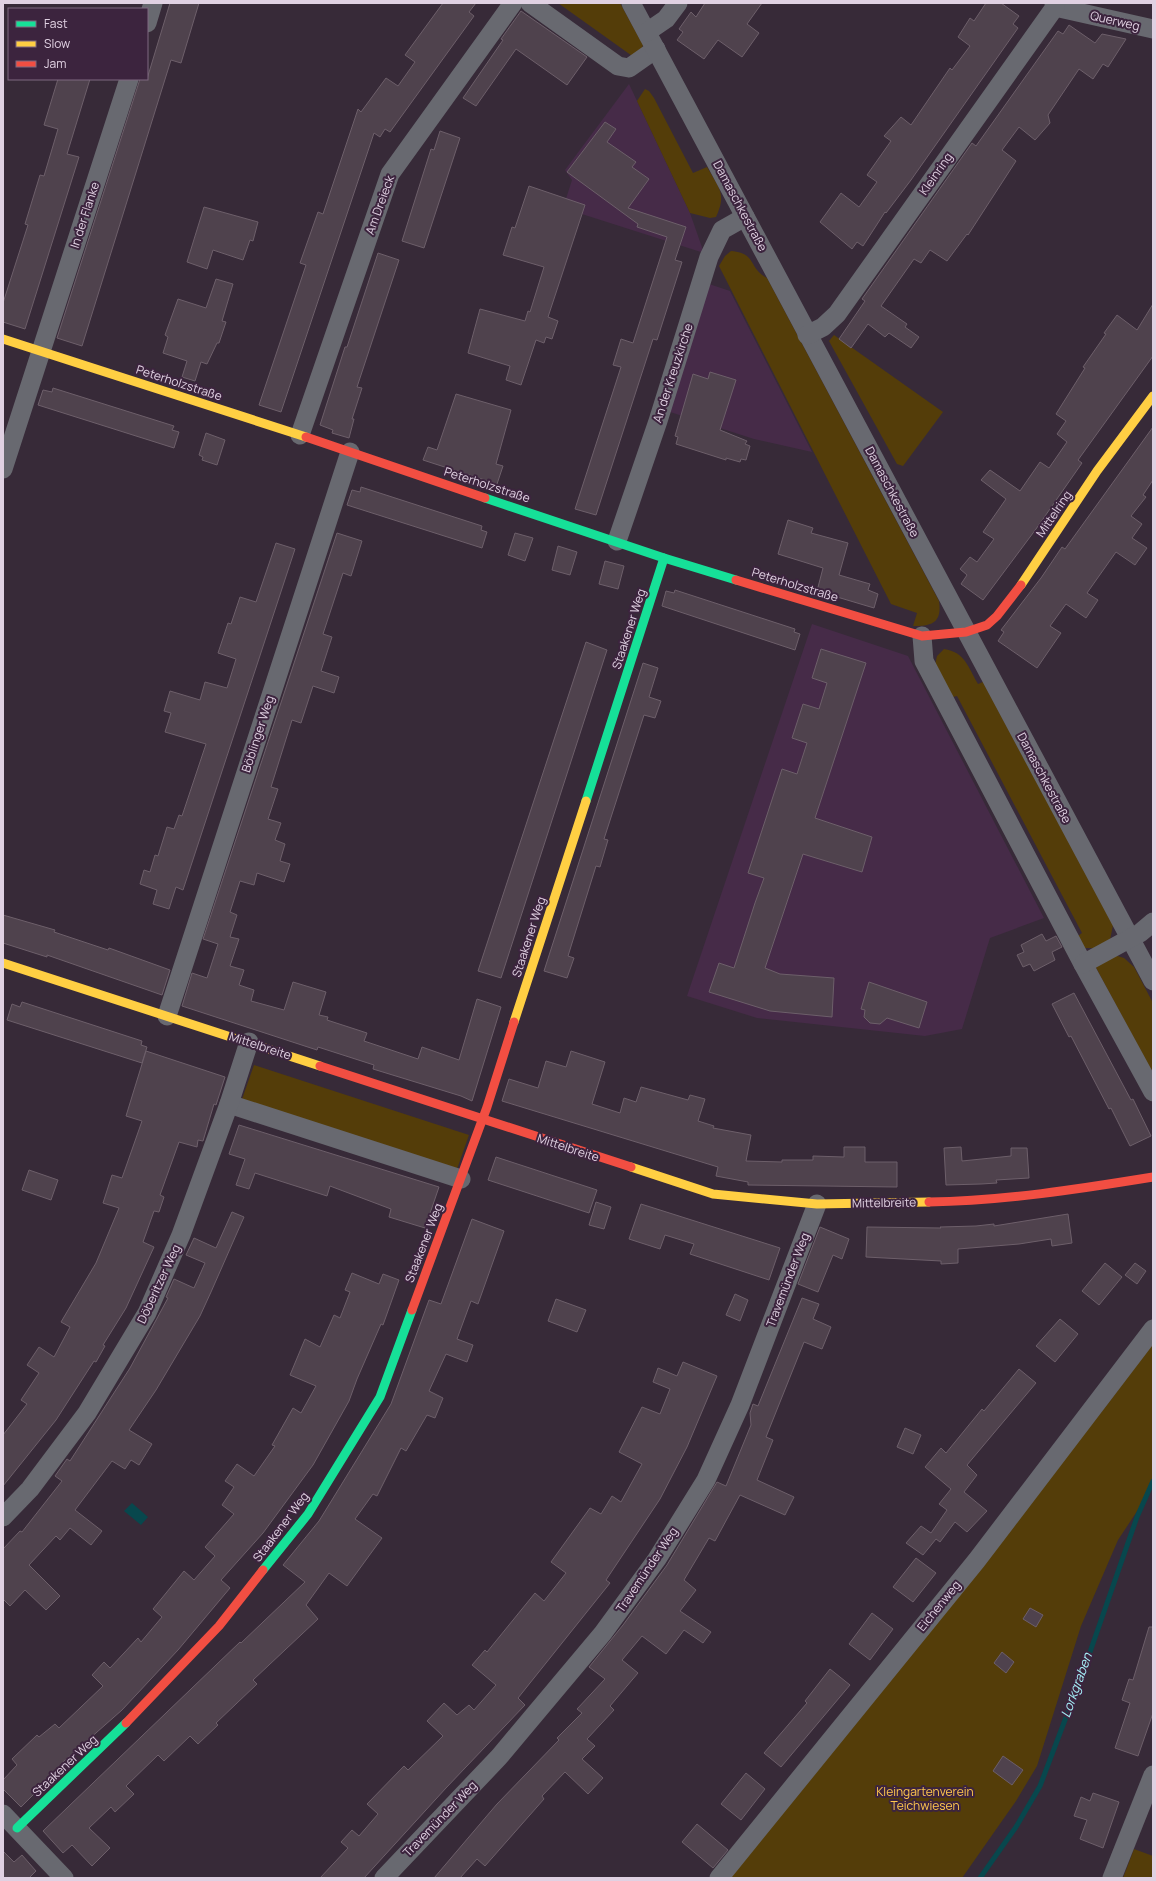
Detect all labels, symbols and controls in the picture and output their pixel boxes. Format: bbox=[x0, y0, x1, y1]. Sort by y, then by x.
street label: Querweg bbox=[1089, 7, 1142, 34]
legend bbox=[8, 8, 148, 80]
text: Fast bbox=[44, 15, 68, 32]
text: Slow bbox=[44, 35, 70, 52]
text: Jam bbox=[44, 55, 66, 72]
street label: Kleinring bbox=[915, 149, 956, 198]
street label: Damaschkestraße bbox=[709, 157, 772, 254]
street label: Am Dreieck bbox=[361, 172, 398, 237]
street label: In der Flanke bbox=[66, 180, 103, 250]
street label: An der Kreuzkirche bbox=[648, 321, 697, 425]
street label: Peterholzstraße bbox=[134, 361, 224, 404]
street label: Damaschkestraße bbox=[861, 443, 924, 540]
street label: Peterholzstraße bbox=[442, 463, 532, 506]
street label: Mittelring bbox=[1032, 487, 1075, 540]
street label: Peterholzstraße bbox=[750, 563, 840, 606]
street label: Staakener Weg bbox=[608, 586, 650, 671]
street label: Böblinger Weg bbox=[237, 693, 278, 774]
street label: Damaschkestraße bbox=[1013, 729, 1076, 826]
street label: Staakener Weg bbox=[508, 894, 550, 979]
street label: Mittelbreite bbox=[227, 1028, 293, 1064]
street label: Mittelbreite bbox=[535, 1130, 601, 1166]
street label: Mittelbreite bbox=[852, 1193, 916, 1212]
street label: Staakener Weg bbox=[401, 1201, 446, 1285]
street label: Travemünder Weg bbox=[762, 1230, 813, 1329]
street label: Döberitzer Weg bbox=[133, 1241, 184, 1326]
street label: Staakener Weg bbox=[249, 1488, 313, 1565]
street label: Travemünder Weg bbox=[612, 1524, 681, 1616]
street label: Eichenweg bbox=[913, 1577, 964, 1635]
water label: Lorkgraben bbox=[1056, 1649, 1096, 1720]
street label: Staakener Weg bbox=[28, 1731, 101, 1800]
street label: Travemünder Weg bbox=[399, 1777, 480, 1860]
park label: Kleingartenverein Teichwiesen bbox=[876, 1783, 974, 1814]

